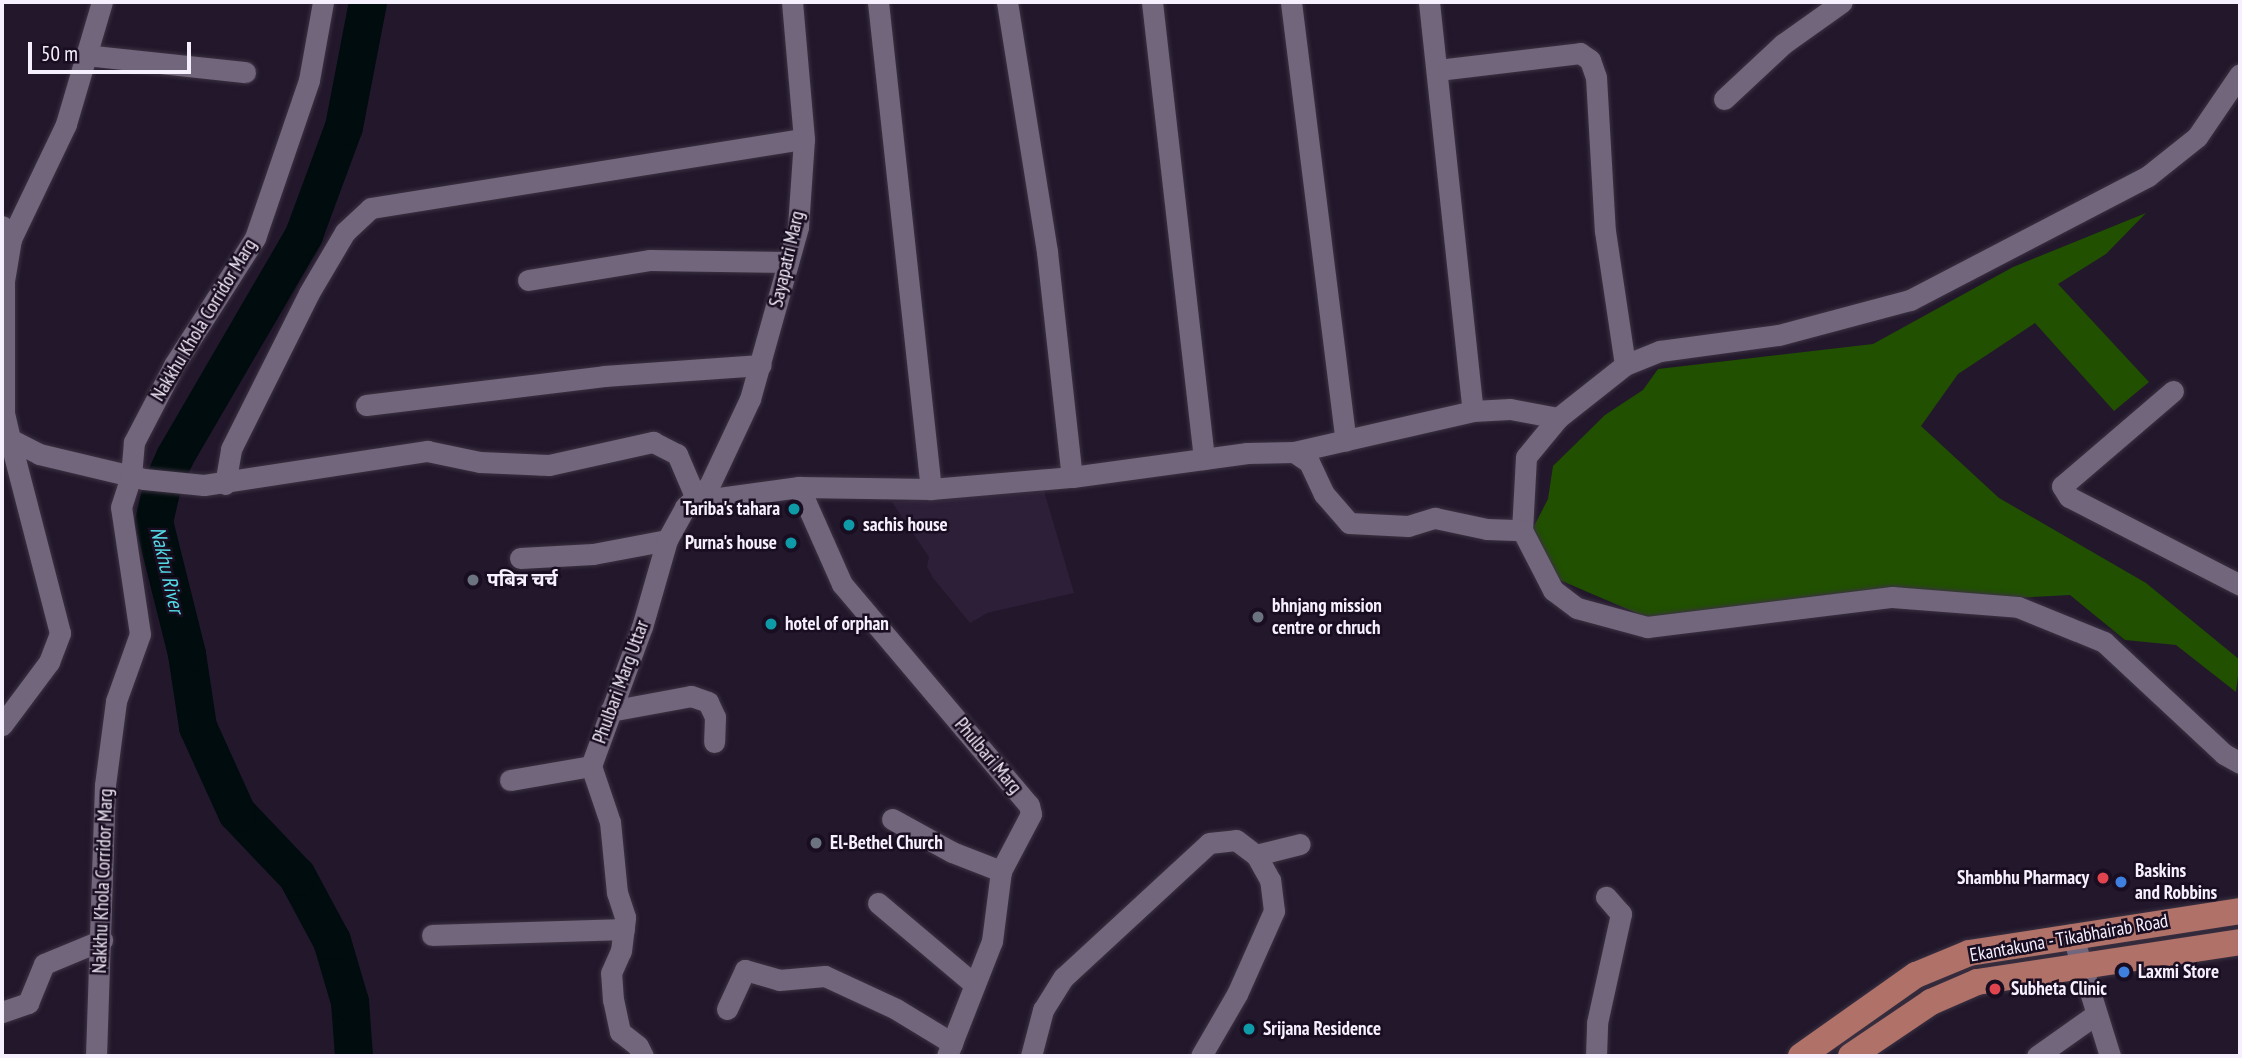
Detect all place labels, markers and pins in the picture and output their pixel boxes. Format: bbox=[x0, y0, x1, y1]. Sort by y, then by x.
place label: Tariba's tahara bbox=[683, 498, 780, 520]
marker: Tariba's tahara bbox=[786, 501, 802, 517]
place label: sachis house bbox=[863, 514, 948, 536]
marker: sachis house bbox=[841, 517, 857, 533]
place label: Purna's house bbox=[685, 532, 777, 554]
marker: Purna's house bbox=[783, 535, 799, 551]
place label: पबित्र चर्च bbox=[487, 569, 558, 591]
marker: पबित्र चर्च bbox=[465, 572, 481, 588]
place label: bhnjang mission centre or chruch bbox=[1272, 595, 1382, 639]
marker: bhnjang mission centre or chruch bbox=[1250, 609, 1266, 625]
place label: hotel of orphan bbox=[785, 613, 889, 635]
marker: hotel of orphan bbox=[763, 616, 779, 632]
place label: El-Bethel Church bbox=[830, 832, 943, 854]
marker: El-Bethel Church bbox=[808, 835, 824, 851]
place label: Baskins and Robbins bbox=[2135, 860, 2217, 904]
place label: Shambhu Pharmacy bbox=[1957, 867, 2089, 889]
marker: Shambhu Pharmacy bbox=[2095, 870, 2111, 886]
marker: Baskins and Robbins bbox=[2113, 874, 2129, 890]
place label: Laxmi Store bbox=[2138, 961, 2219, 983]
marker: Laxmi Store bbox=[2116, 964, 2132, 980]
place label: Subheta Clinic bbox=[2011, 978, 2107, 1000]
marker: Subheta Clinic bbox=[1985, 979, 2005, 999]
place label: Srijana Residence bbox=[1263, 1018, 1381, 1040]
marker: Srijana Residence bbox=[1241, 1021, 1257, 1037]

